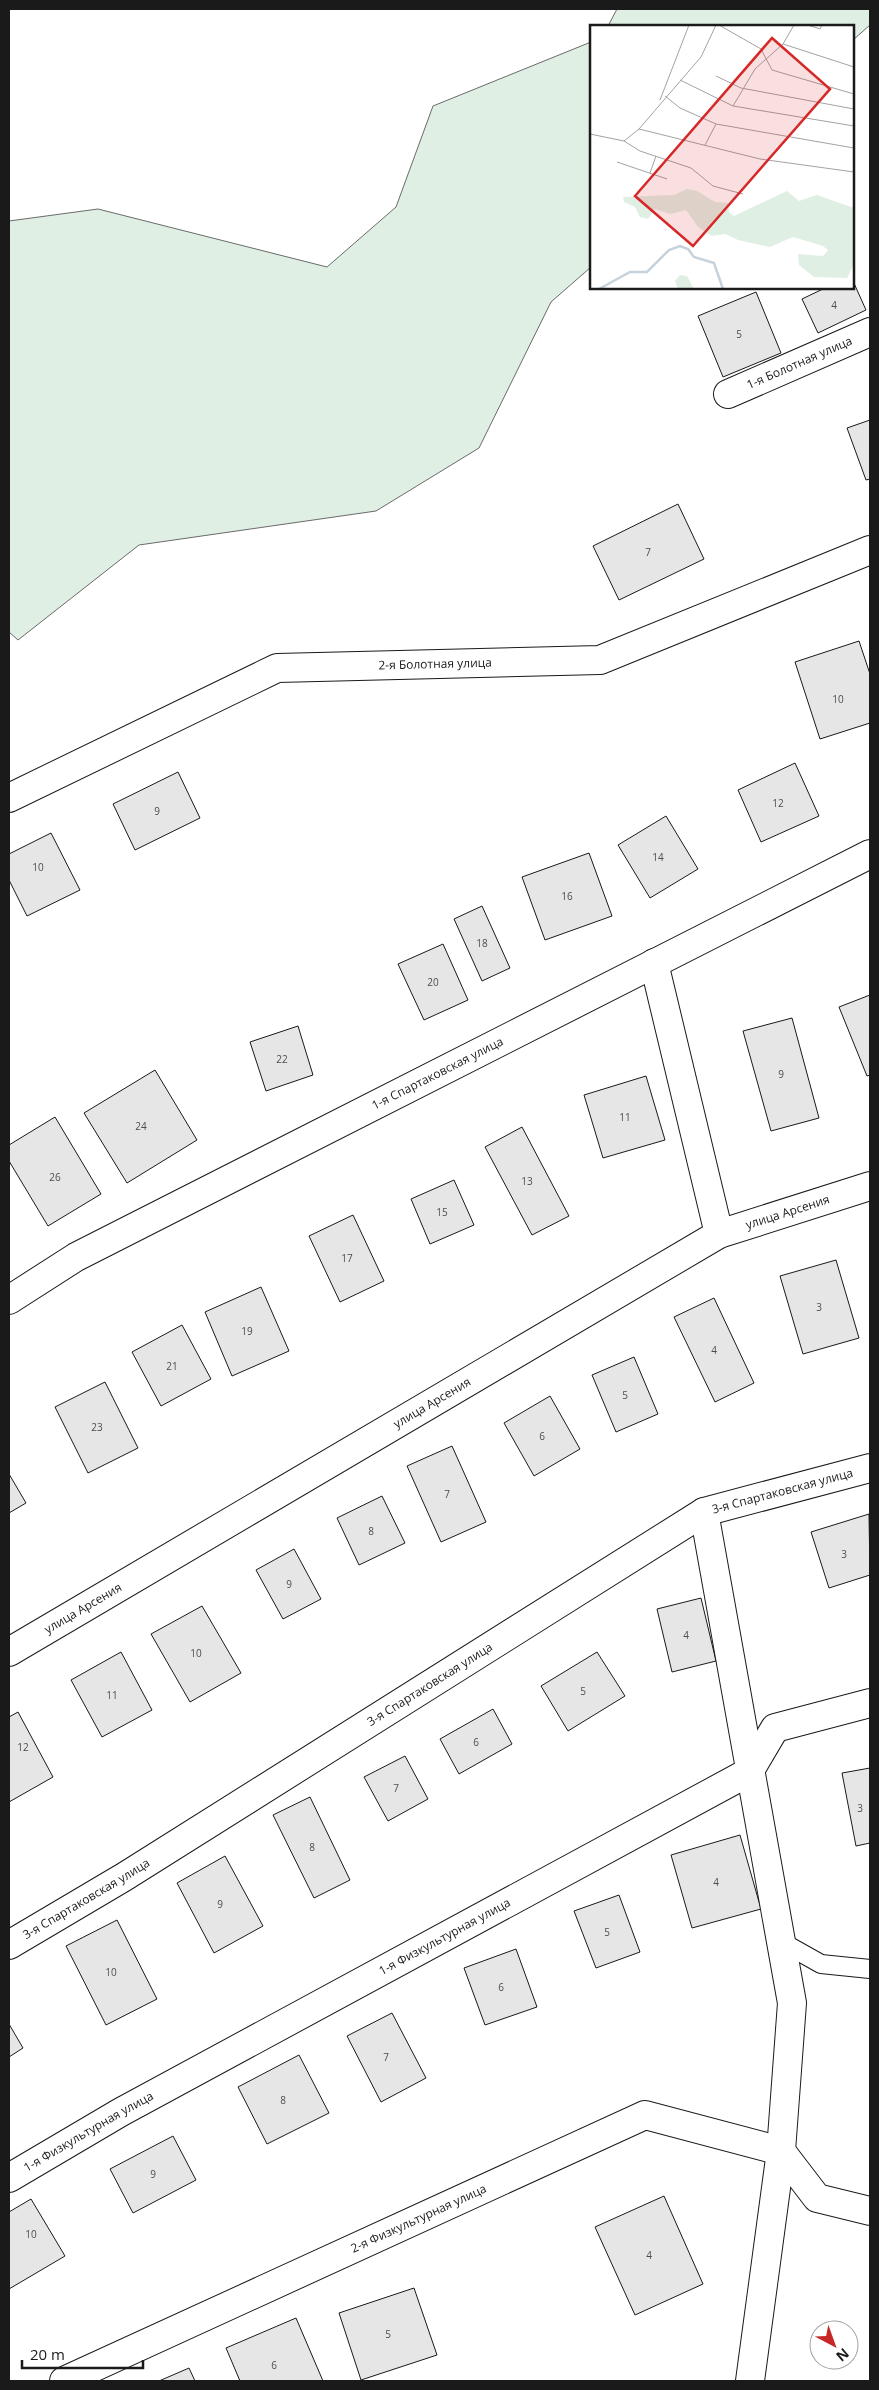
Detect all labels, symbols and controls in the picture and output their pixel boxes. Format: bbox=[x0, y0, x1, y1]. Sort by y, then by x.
inset map bbox=[590, 25, 854, 289]
house number: 4 bbox=[831, 298, 837, 312]
house number: 5 bbox=[736, 327, 742, 341]
street label: 1-я Болотная улица bbox=[744, 332, 855, 393]
house number: 7 bbox=[645, 545, 651, 559]
street label: 2-я Болотная улица bbox=[378, 654, 492, 673]
house number: 10 bbox=[832, 692, 844, 706]
house number: 12 bbox=[772, 796, 784, 810]
house number: 9 bbox=[154, 804, 160, 818]
house number: 14 bbox=[652, 850, 664, 864]
house number: 10 bbox=[32, 860, 44, 874]
house number: 16 bbox=[561, 889, 573, 903]
house number: 18 bbox=[476, 936, 488, 950]
house number: 20 bbox=[427, 975, 439, 989]
street label: 1-я Спартаковская улица bbox=[369, 1033, 506, 1114]
house number: 22 bbox=[276, 1052, 288, 1066]
house number: 9 bbox=[778, 1067, 784, 1081]
house number: 11 bbox=[619, 1110, 631, 1124]
house number: 24 bbox=[135, 1119, 147, 1133]
house number: 26 bbox=[49, 1170, 61, 1184]
house number: 13 bbox=[521, 1174, 533, 1188]
street label: улица Арсения bbox=[743, 1190, 832, 1233]
house number: 15 bbox=[436, 1205, 448, 1219]
house number: 17 bbox=[341, 1251, 353, 1265]
house number: 3 bbox=[816, 1300, 822, 1314]
house number: 19 bbox=[241, 1324, 253, 1338]
house number: 4 bbox=[711, 1343, 717, 1357]
house number: 21 bbox=[166, 1359, 178, 1373]
street label: улица Арсения bbox=[390, 1373, 474, 1432]
house number: 5 bbox=[622, 1388, 628, 1402]
house number: 23 bbox=[91, 1420, 103, 1434]
house number: 6 bbox=[539, 1429, 545, 1443]
street label: 3-я Спартаковская улица bbox=[710, 1464, 855, 1518]
house number: 7 bbox=[444, 1487, 450, 1501]
house number: 8 bbox=[368, 1524, 374, 1538]
house number: 3 bbox=[841, 1547, 847, 1561]
house number: 9 bbox=[286, 1577, 292, 1591]
street label: улица Арсения bbox=[41, 1579, 125, 1637]
house number: 4 bbox=[683, 1628, 689, 1642]
street label: 3-я Спартаковская улица bbox=[364, 1638, 496, 1730]
house number: 10 bbox=[190, 1646, 202, 1660]
house number: 5 bbox=[580, 1684, 586, 1698]
house number: 11 bbox=[106, 1688, 118, 1702]
house number: 6 bbox=[473, 1735, 479, 1749]
house number: 12 bbox=[17, 1740, 29, 1754]
house number: 7 bbox=[393, 1781, 399, 1795]
house number: 3 bbox=[857, 1801, 863, 1815]
house number: 8 bbox=[309, 1840, 315, 1854]
street label: 3-я Спартаковская улица bbox=[19, 1854, 153, 1943]
house number: 4 bbox=[713, 1875, 719, 1889]
street label: 1-я Физкультурная улица bbox=[375, 1894, 513, 1979]
house number: 9 bbox=[217, 1897, 223, 1911]
house number: 5 bbox=[604, 1925, 610, 1939]
house number: 10 bbox=[105, 1965, 117, 1979]
house number: 6 bbox=[498, 1980, 504, 1994]
house number: 7 bbox=[383, 2050, 389, 2064]
street label: 1-я Физкультурная улица bbox=[20, 2087, 156, 2176]
house number: 8 bbox=[280, 2093, 286, 2107]
house number: 9 bbox=[150, 2167, 156, 2181]
street label: 2-я Физкультурная улица bbox=[348, 2180, 489, 2257]
house number: 10 bbox=[25, 2227, 37, 2241]
house number: 4 bbox=[646, 2248, 652, 2262]
north arrow bbox=[809, 2320, 859, 2370]
house number: 5 bbox=[385, 2327, 391, 2341]
scale bar bbox=[22, 2338, 144, 2370]
text: 20 m bbox=[30, 2344, 65, 2364]
text: N bbox=[832, 2344, 853, 2366]
house number: 6 bbox=[271, 2358, 277, 2372]

